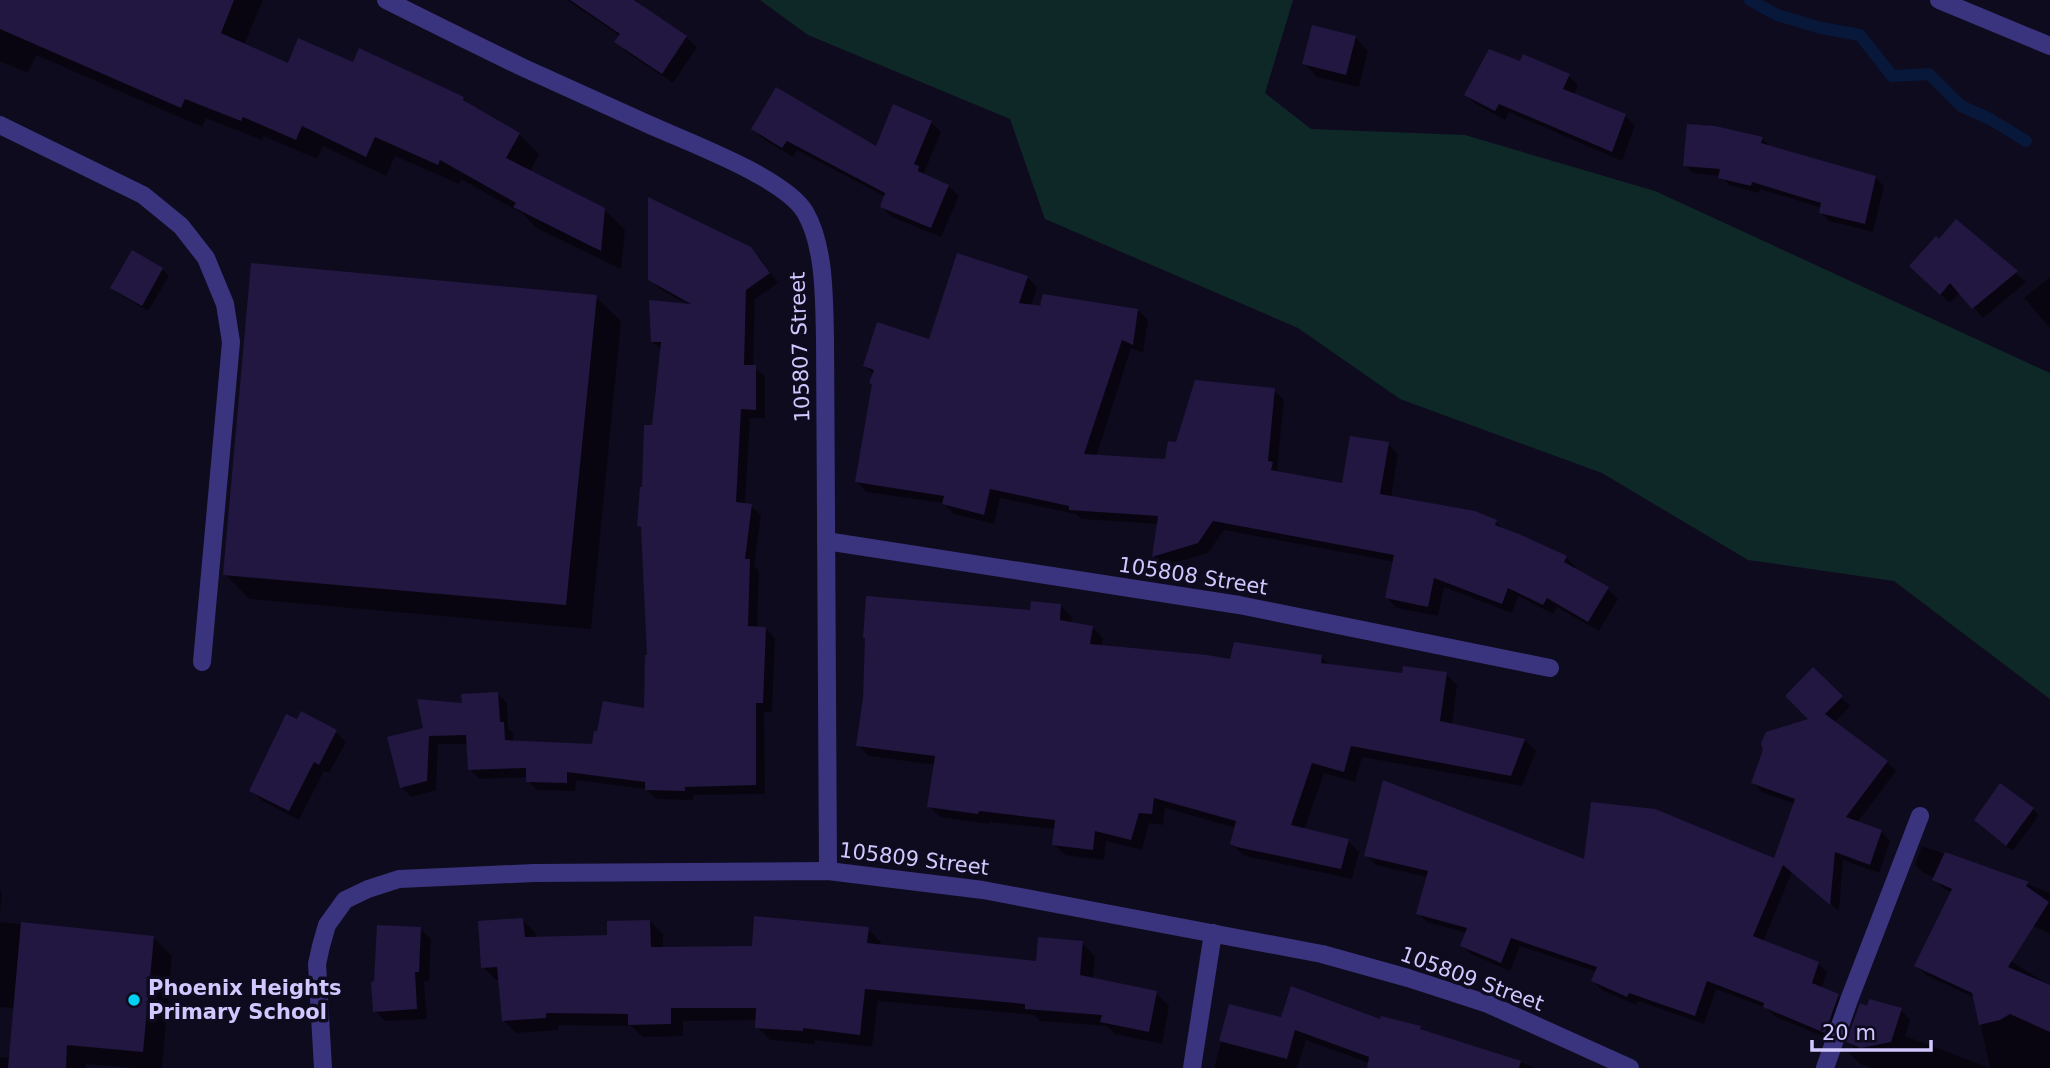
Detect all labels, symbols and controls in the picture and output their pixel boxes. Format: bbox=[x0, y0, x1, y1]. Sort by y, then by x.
street label: 105807 Street bbox=[785, 271, 815, 423]
street label: 105808 Street bbox=[1117, 552, 1269, 600]
street label: 105809 Street bbox=[838, 838, 990, 880]
street label: 105809 Street bbox=[1397, 942, 1547, 1016]
place label: Phoenix Heights Primary School bbox=[148, 976, 342, 1024]
marker: Phoenix Heights Primary School bbox=[126, 992, 142, 1008]
scale bar bbox=[1812, 1009, 1931, 1052]
text: 20 m bbox=[1822, 1021, 1876, 1045]

